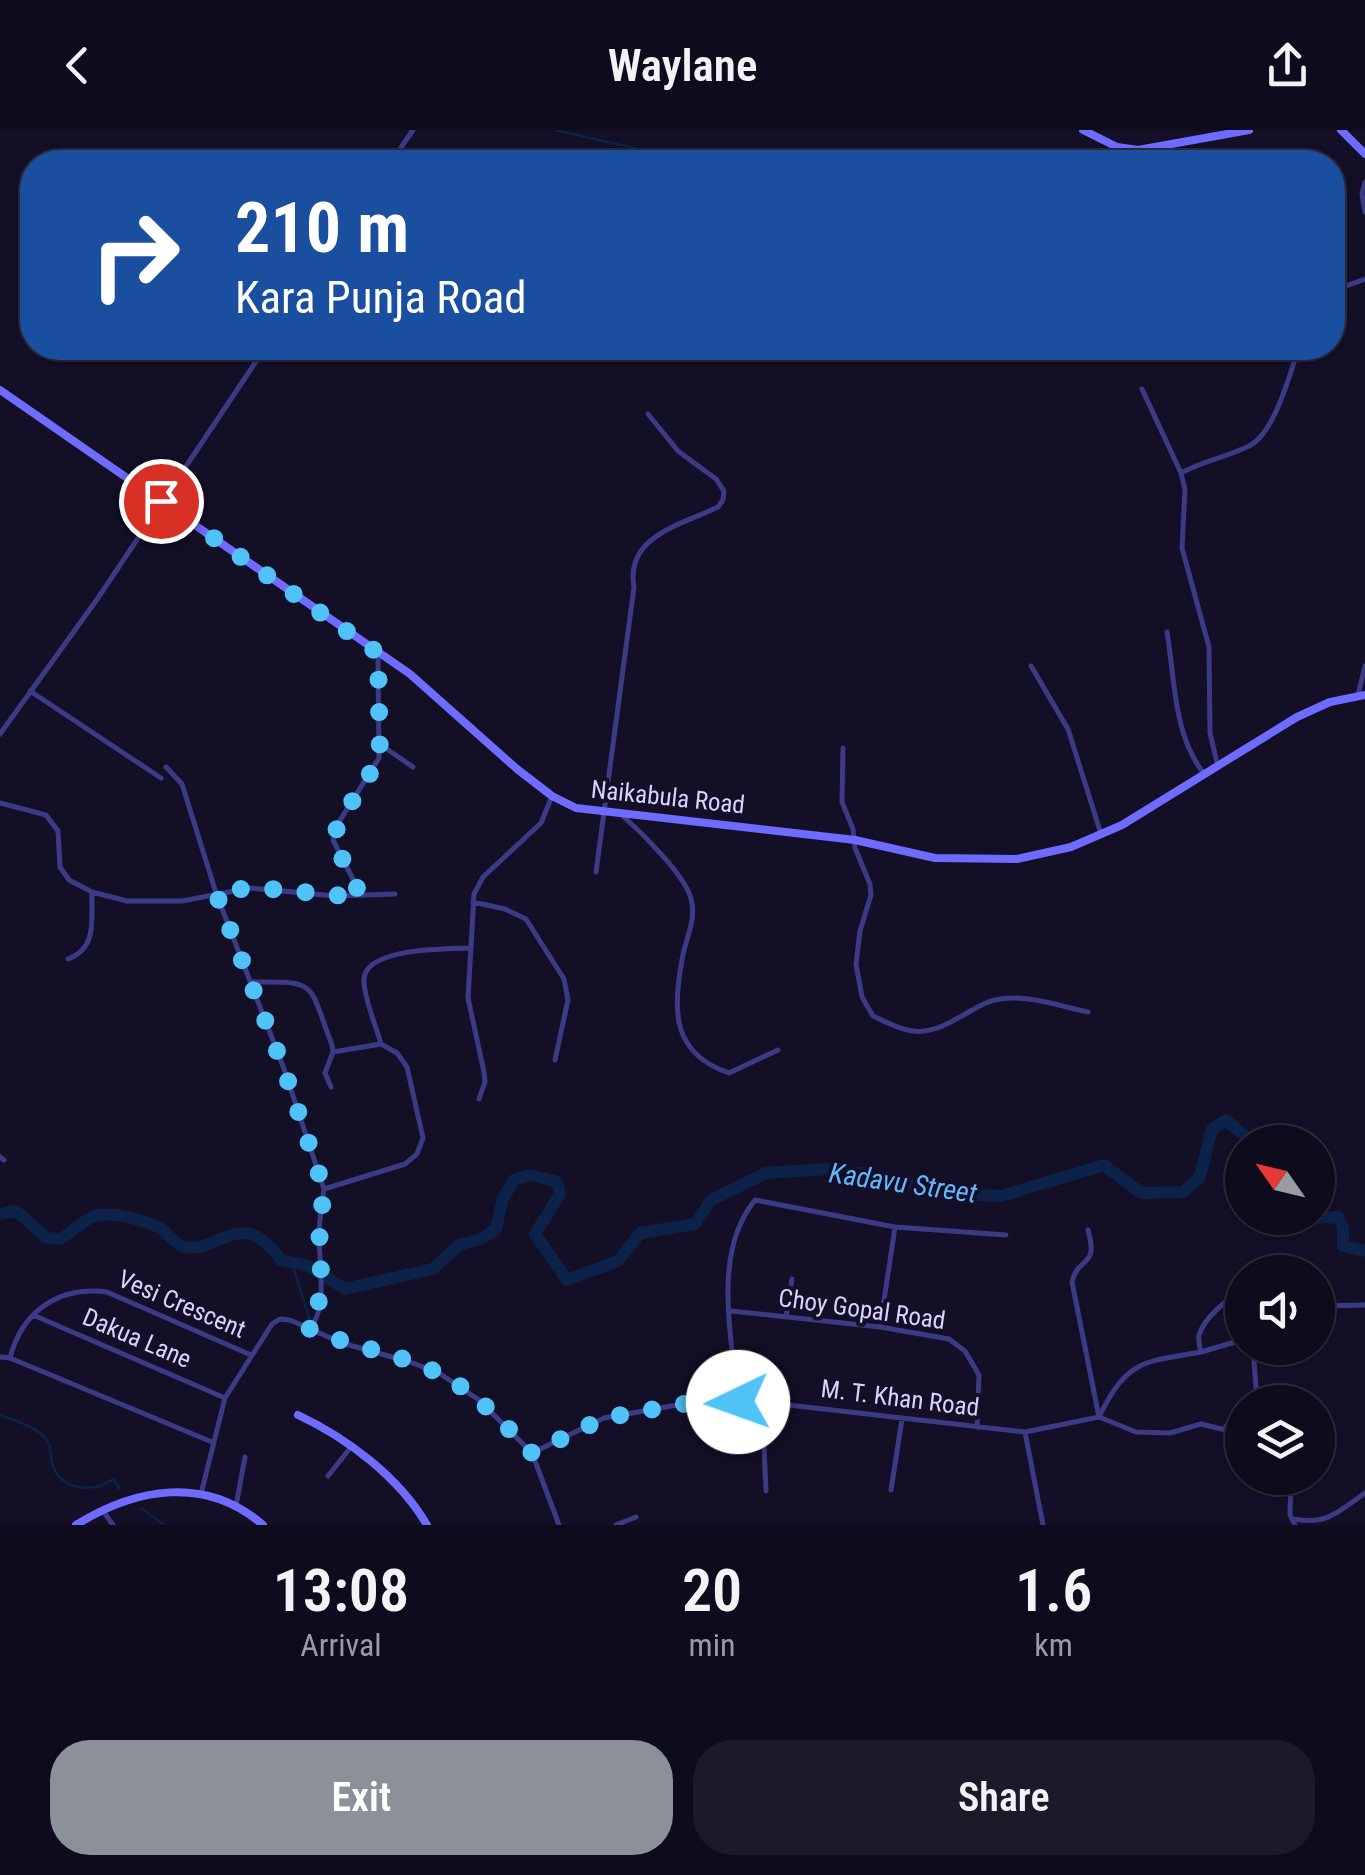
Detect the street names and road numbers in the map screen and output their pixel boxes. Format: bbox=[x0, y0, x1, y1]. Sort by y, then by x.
street label: Naikabula Road bbox=[590, 775, 746, 819]
street label: Vesi Crescent bbox=[114, 1264, 250, 1344]
street label: Choy Gopal Road bbox=[777, 1283, 947, 1335]
street label: Dakua Lane bbox=[78, 1302, 196, 1374]
street label: M. T. Khan Road bbox=[819, 1374, 981, 1422]

